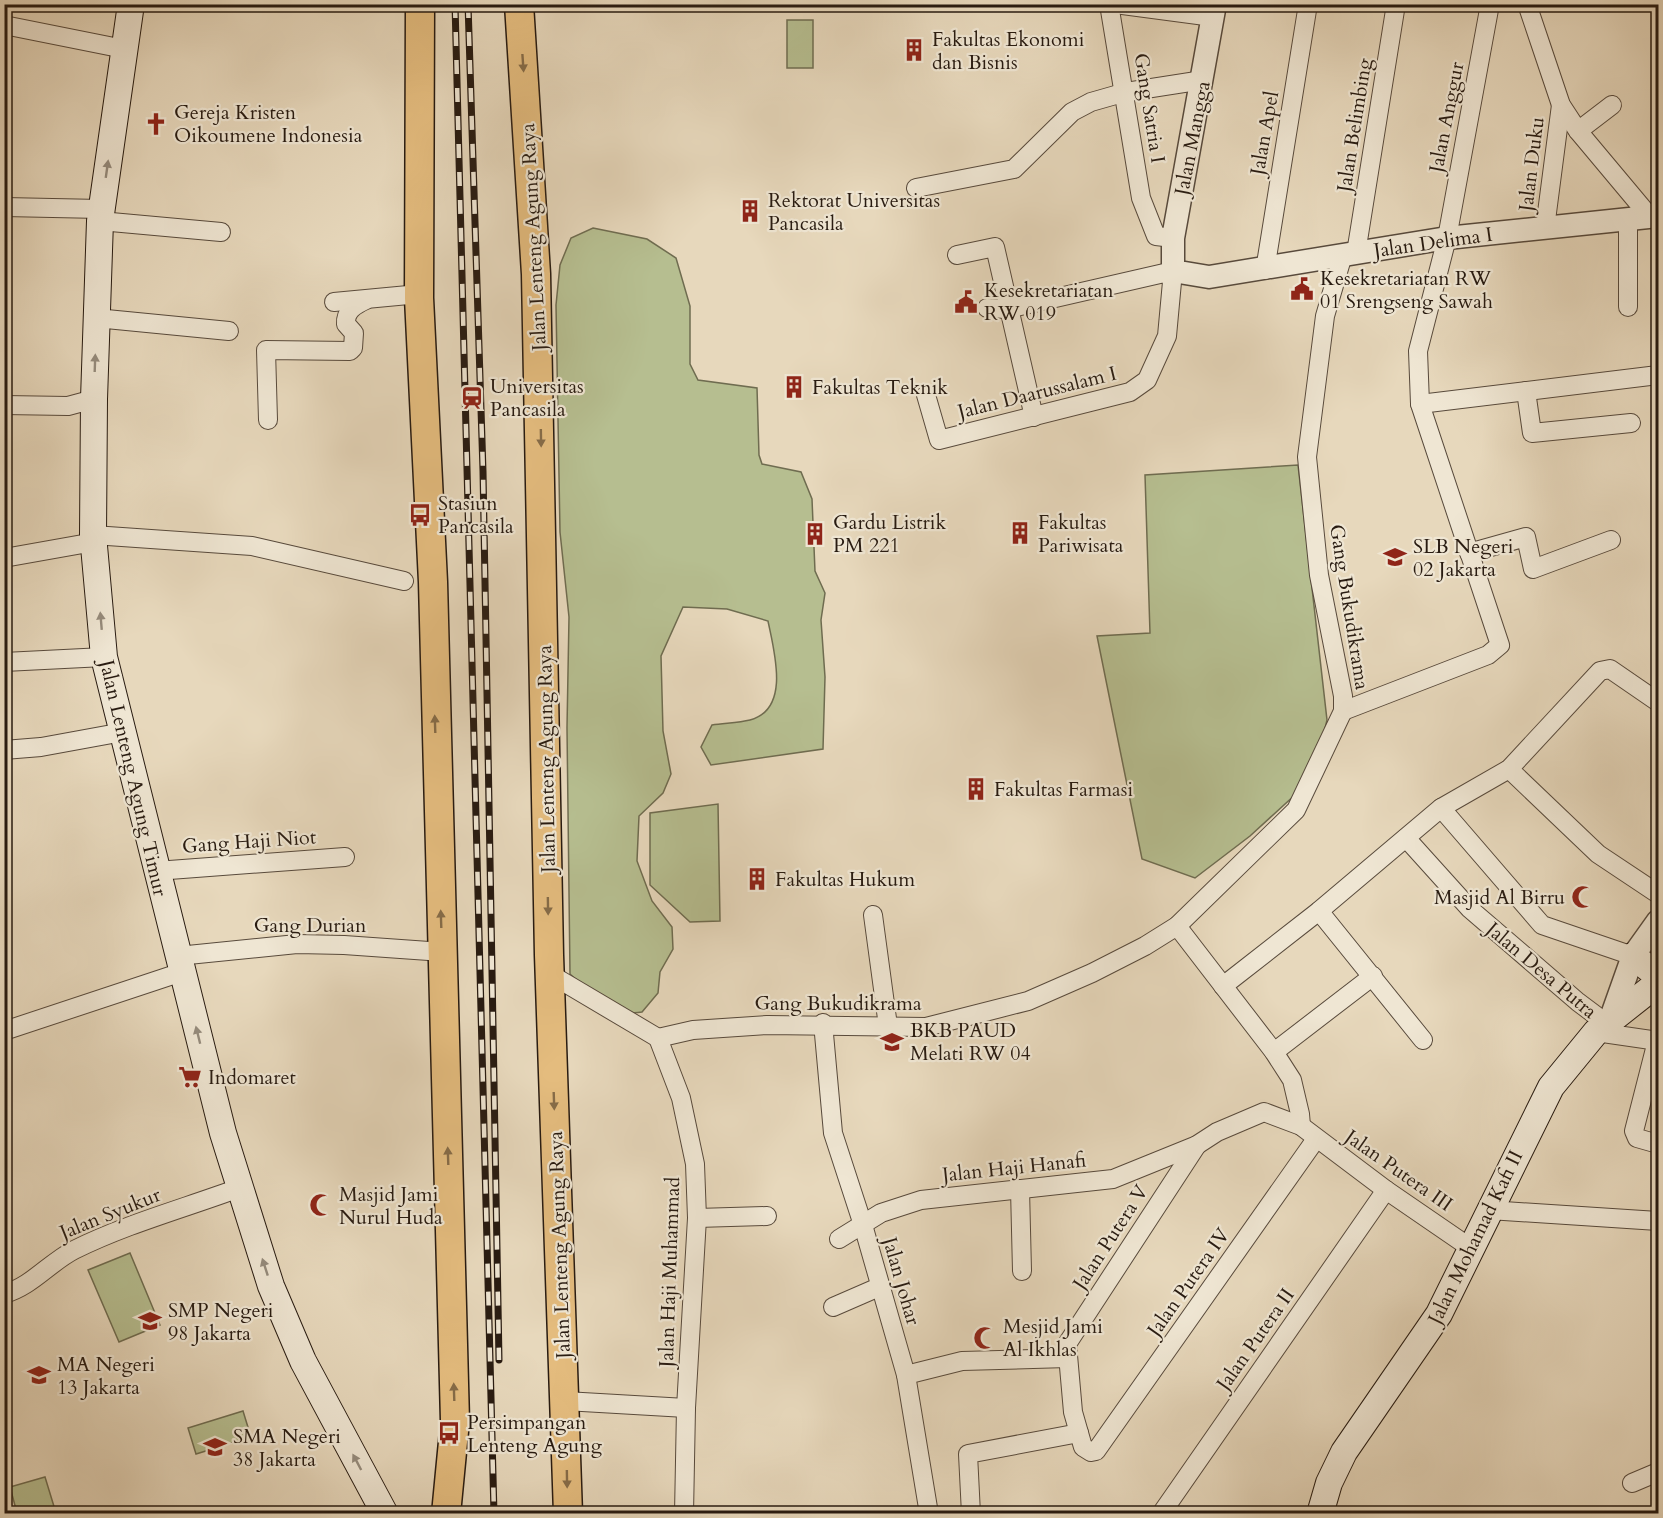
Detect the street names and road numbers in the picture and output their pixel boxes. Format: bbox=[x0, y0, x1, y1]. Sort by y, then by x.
street label: Gang Satria I bbox=[1127, 51, 1172, 165]
street label: Jalan Belimbing bbox=[1330, 55, 1379, 197]
street label: Jalan Anggur bbox=[1422, 59, 1471, 178]
street label: Jalan Mangga bbox=[1168, 78, 1217, 200]
street label: Jalan Apel bbox=[1243, 89, 1285, 180]
street label: Jalan Duku bbox=[1512, 115, 1551, 216]
street label: Jalan Lenteng Agung Raya bbox=[514, 122, 553, 354]
street label: Jalan Delima I bbox=[1369, 221, 1494, 265]
street label: Jalan Daarussalam I bbox=[952, 360, 1119, 426]
street label: Gang Bukudikrama bbox=[1323, 522, 1376, 692]
street label: Jalan Lenteng Agung Raya bbox=[531, 644, 562, 876]
street label: Jalan Lenteng Agung Timur bbox=[93, 654, 174, 900]
street label: Gang Haji Niot bbox=[181, 823, 318, 860]
street label: Gang Durian bbox=[254, 912, 367, 939]
street label: Jalan Desa Putra bbox=[1478, 914, 1603, 1025]
street label: Gang Bukudikrama bbox=[754, 990, 922, 1017]
street label: Jalan Putera III bbox=[1337, 1122, 1458, 1218]
street label: Jalan Lenteng Agung Raya bbox=[542, 1130, 577, 1362]
street label: Jalan Mohamad Kafi II bbox=[1420, 1146, 1529, 1331]
street label: Jalan Haji Hanafi bbox=[938, 1147, 1087, 1189]
street label: Jalan Haji Muhammad bbox=[653, 1176, 686, 1371]
street label: Jalan Putera V bbox=[1065, 1179, 1155, 1298]
street label: Jalan Syukur bbox=[53, 1181, 165, 1247]
street label: Jalan Putera IV bbox=[1139, 1222, 1236, 1344]
street label: Jalan Johar bbox=[875, 1231, 927, 1329]
street label: Jalan Putera II bbox=[1208, 1283, 1301, 1398]

